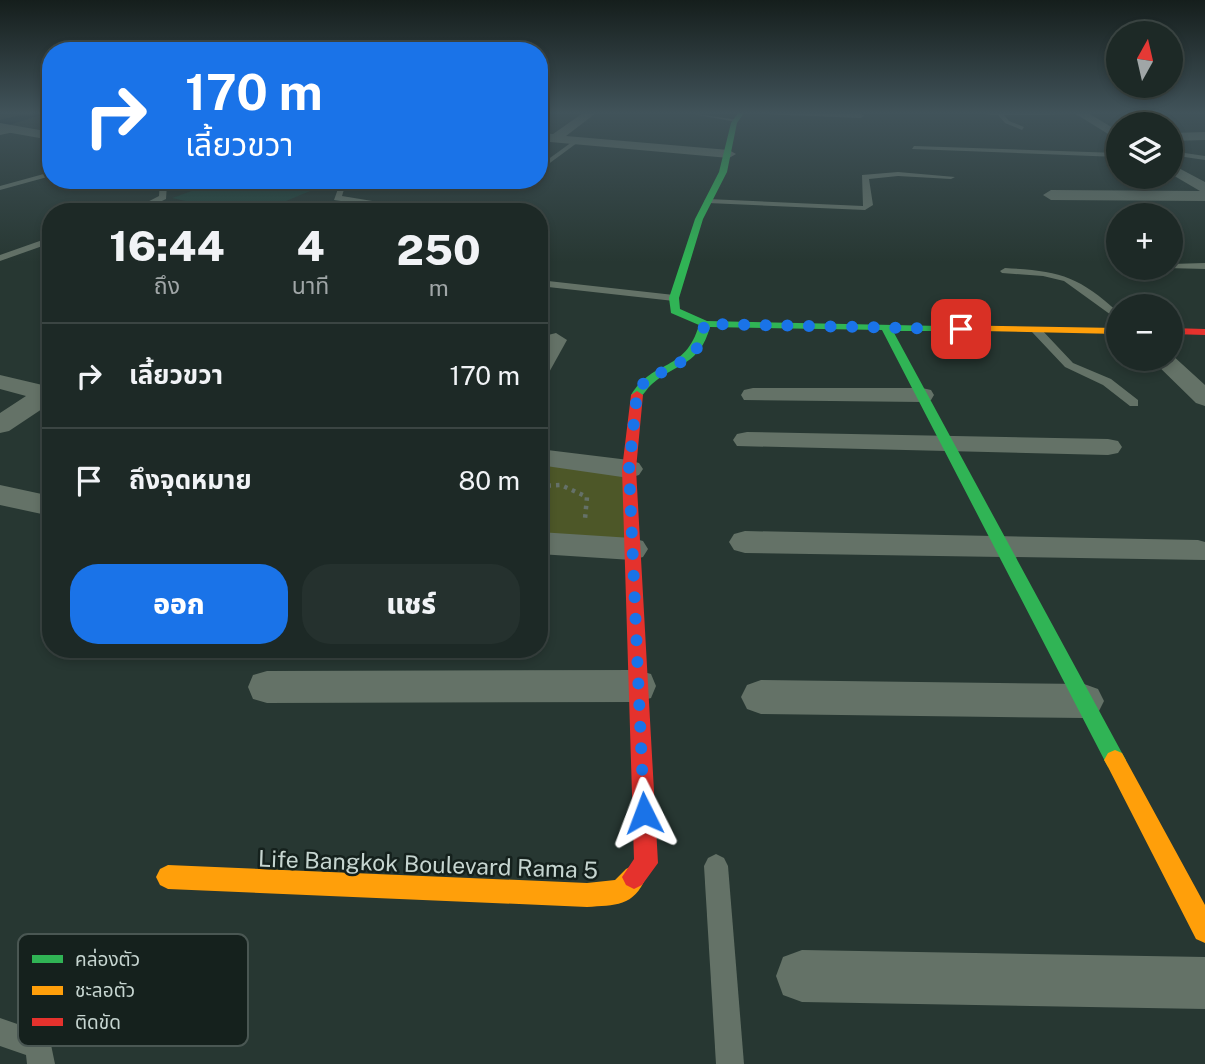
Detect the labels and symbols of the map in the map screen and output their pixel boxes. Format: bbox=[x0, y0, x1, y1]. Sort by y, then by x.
north arrow bbox=[1106, 21, 1183, 98]
pin bbox=[931, 299, 991, 359]
position arrow bbox=[607, 776, 681, 850]
street label: Life Bangkok Boulevard Rama 5 bbox=[257, 845, 599, 883]
legend bbox=[18, 934, 248, 1046]
text: คล่องตัว bbox=[75, 948, 140, 970]
text: ชะลอตัว bbox=[75, 979, 135, 1001]
text: ติดขัด bbox=[75, 1011, 121, 1033]

